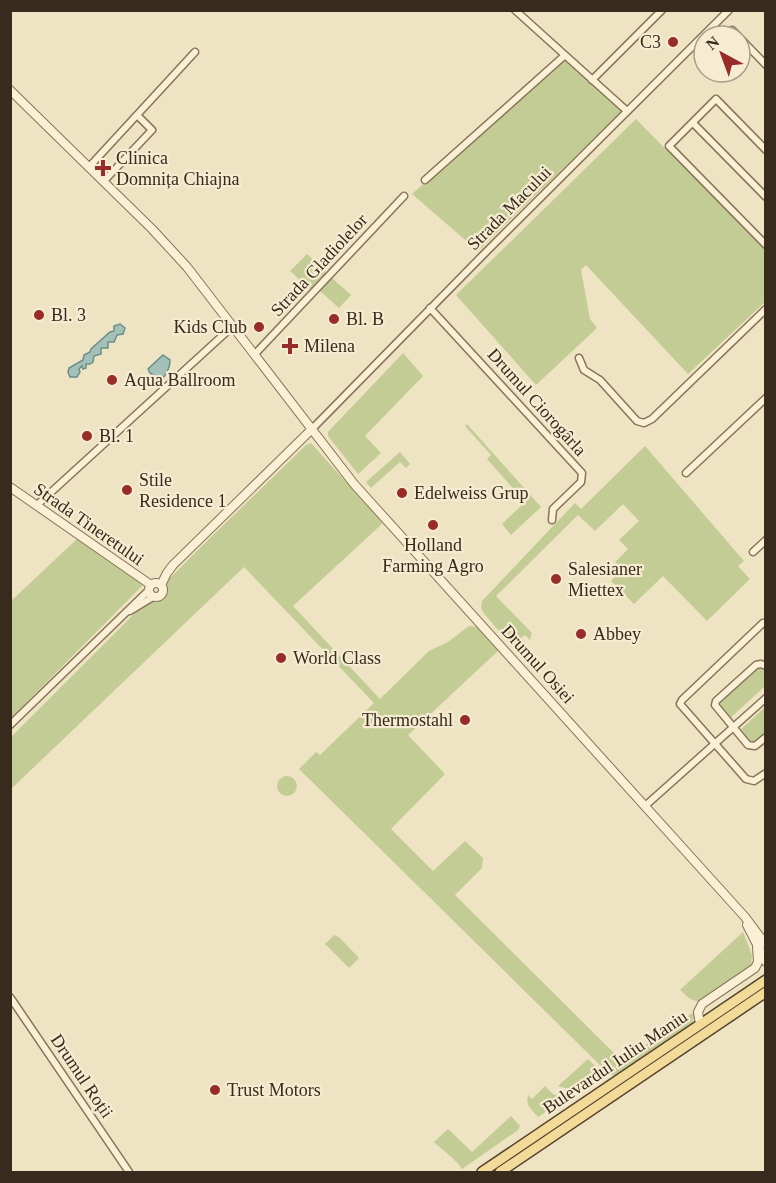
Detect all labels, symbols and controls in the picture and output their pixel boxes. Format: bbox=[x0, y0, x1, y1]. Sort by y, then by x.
north arrow bbox=[692, 24, 752, 84]
place label: C3 bbox=[640, 32, 661, 52]
text: N bbox=[703, 33, 723, 53]
marker: C3 bbox=[666, 35, 680, 49]
place label: Clinica Domnița Chiajna bbox=[116, 148, 239, 189]
marker: Clinica Domnița Chiajna bbox=[94, 159, 112, 177]
street label: Strada Macului bbox=[463, 162, 555, 254]
street label: Strada Gladiolelor bbox=[267, 210, 371, 320]
place label: Bl. 3 bbox=[51, 305, 86, 325]
marker: Bl. 3 bbox=[32, 308, 46, 322]
place label: Bl. B bbox=[346, 309, 384, 329]
marker: Bl. B bbox=[327, 312, 341, 326]
place label: Kids Club bbox=[173, 317, 247, 337]
marker: Kids Club bbox=[252, 320, 266, 334]
place label: Milena bbox=[304, 336, 355, 356]
marker: Milena bbox=[281, 337, 299, 355]
street label: Drumul Ciorogârla bbox=[484, 344, 590, 460]
place label: Aqua Ballroom bbox=[124, 370, 235, 390]
marker: Aqua Ballroom bbox=[105, 373, 119, 387]
place label: Bl. 1 bbox=[99, 426, 134, 446]
marker: Bl. 1 bbox=[80, 429, 94, 443]
place label: Stile Residence 1 bbox=[139, 470, 226, 511]
street label: Strada Tineretului bbox=[30, 479, 148, 569]
marker: Stile Residence 1 bbox=[120, 483, 134, 497]
place label: Edelweiss Grup bbox=[414, 483, 528, 503]
marker: Edelweiss Grup bbox=[395, 486, 409, 500]
marker: Holland Farming Agro bbox=[426, 518, 440, 532]
place label: Holland Farming Agro bbox=[382, 535, 484, 576]
place label: Salesianer Miettex bbox=[568, 559, 642, 600]
marker: Salesianer Miettex bbox=[549, 572, 563, 586]
street label: Drumul Osiei bbox=[498, 621, 578, 707]
place label: Abbey bbox=[593, 624, 641, 644]
marker: Abbey bbox=[574, 627, 588, 641]
place label: World Class bbox=[293, 648, 381, 668]
marker: World Class bbox=[274, 651, 288, 665]
place label: Thermostahl bbox=[362, 710, 453, 730]
marker: Thermostahl bbox=[458, 713, 472, 727]
street label: Bulevardul Iuliu Maniu bbox=[539, 1006, 691, 1118]
street label: Drumul Roții bbox=[47, 1030, 117, 1122]
place label: Trust Motors bbox=[227, 1080, 321, 1100]
marker: Trust Motors bbox=[208, 1083, 222, 1097]

